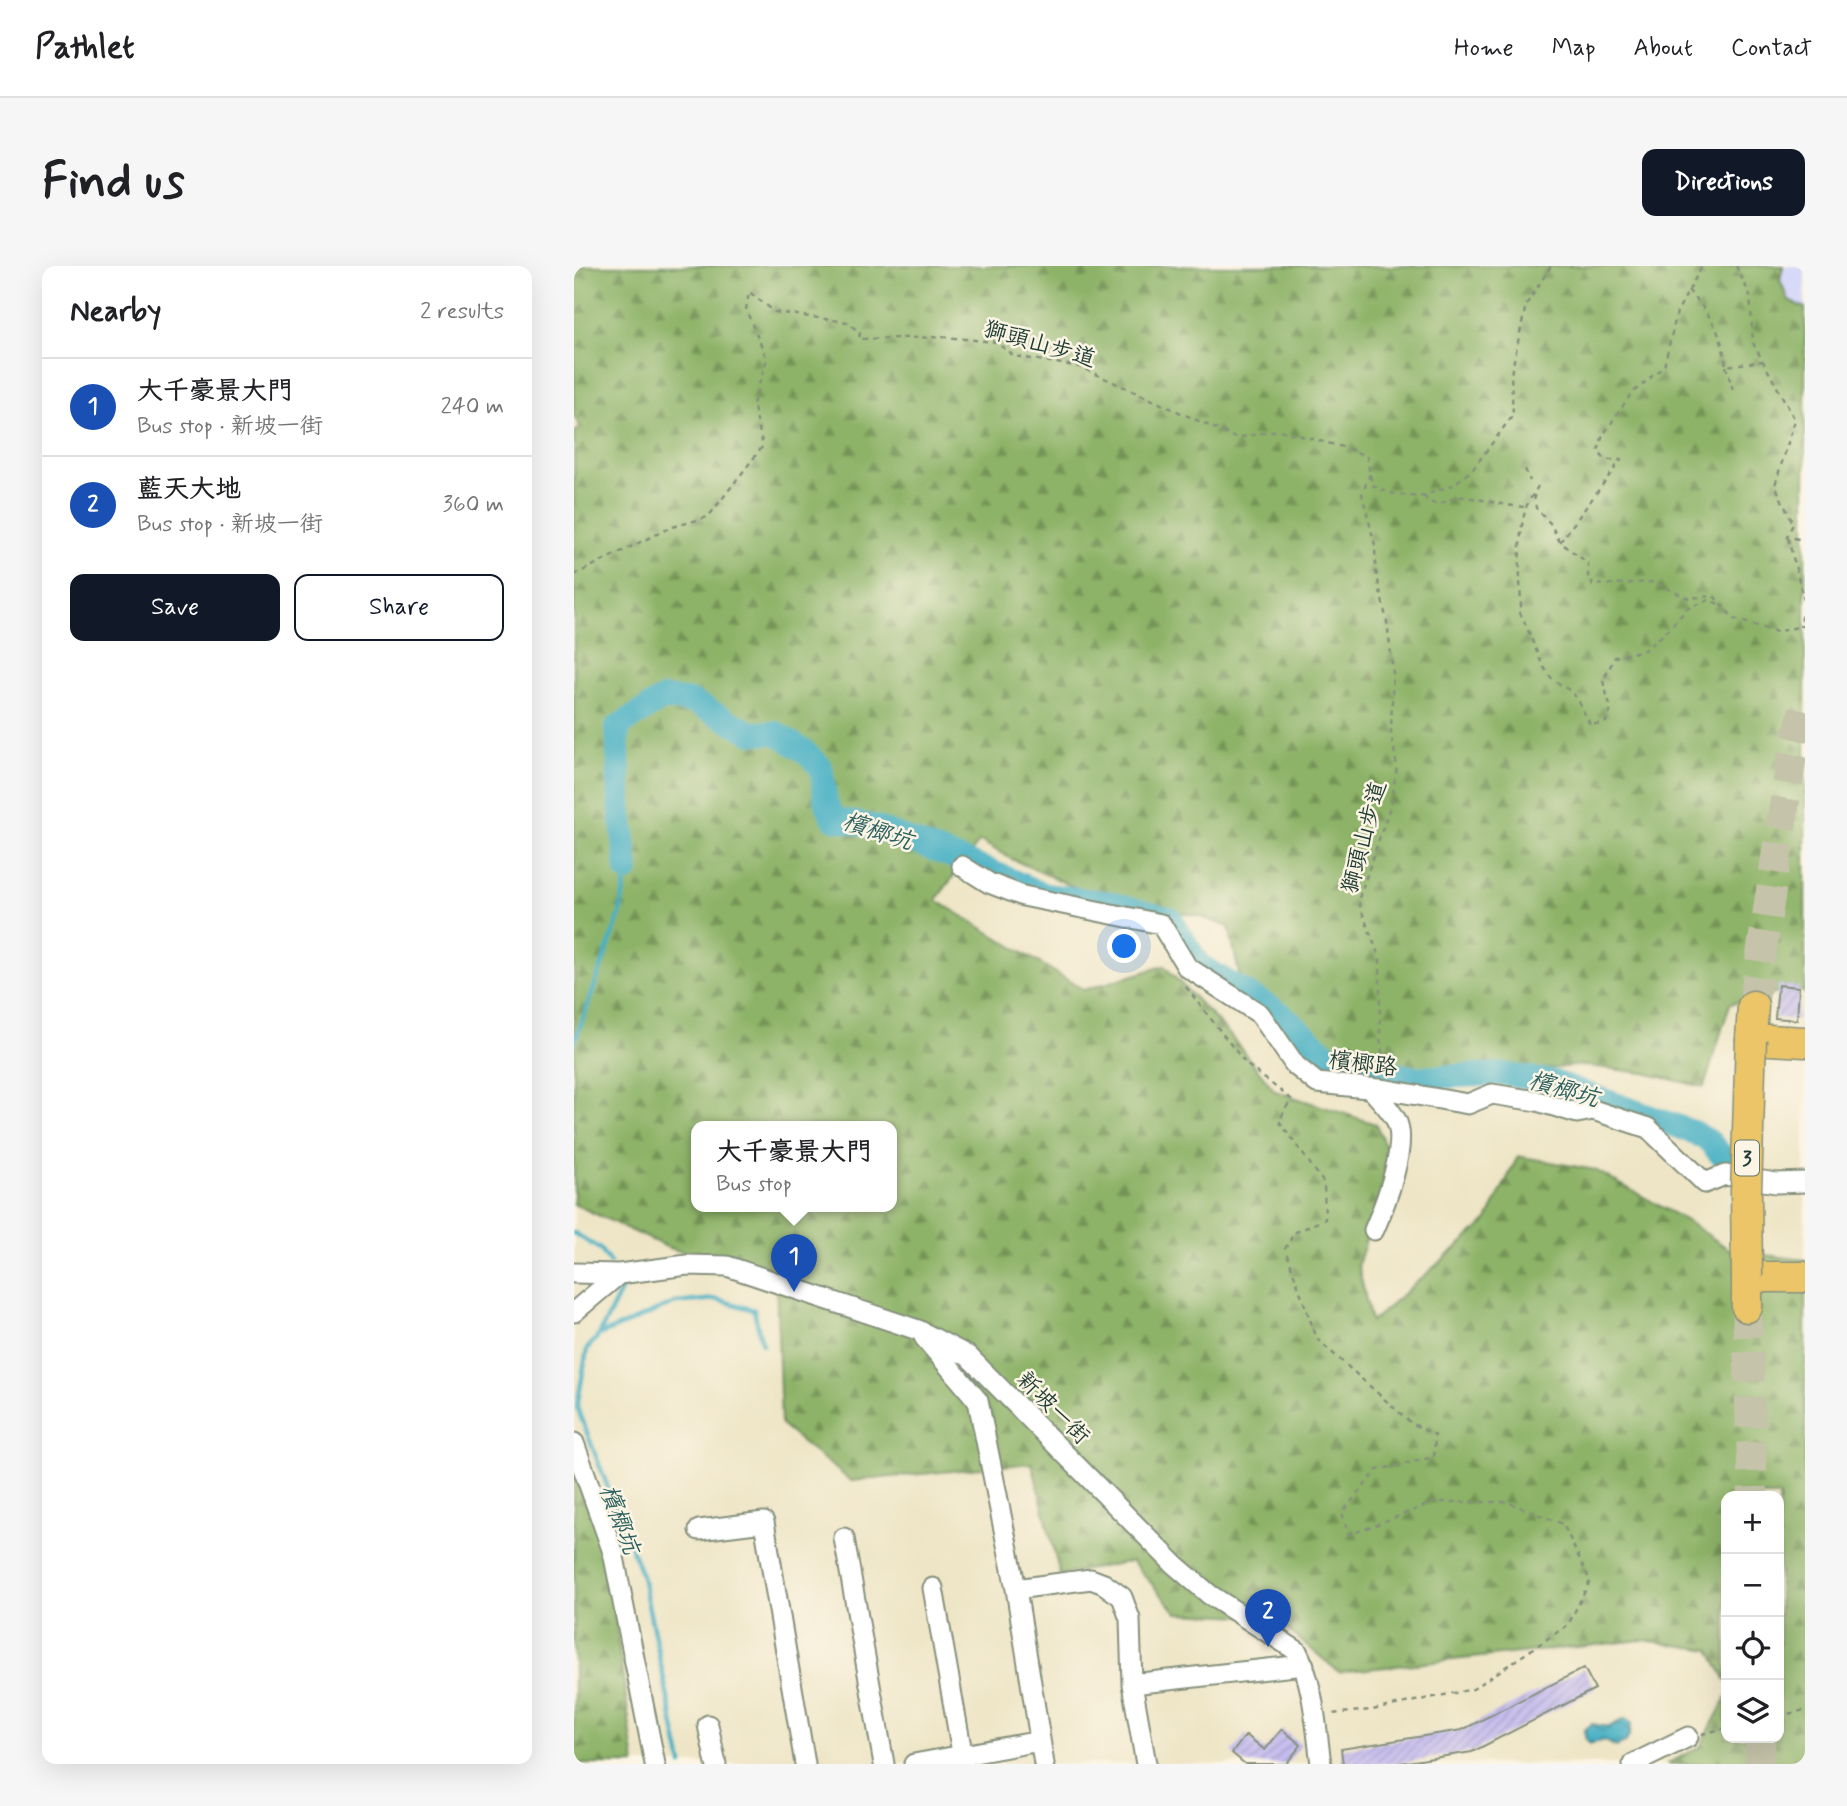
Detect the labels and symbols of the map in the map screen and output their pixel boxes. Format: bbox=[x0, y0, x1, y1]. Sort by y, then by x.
street label: 獅頭山步道 bbox=[980, 315, 1099, 375]
street label: 獅頭山步道 bbox=[1336, 778, 1394, 897]
water label: 檳榔坑 bbox=[839, 807, 919, 859]
your location bbox=[1107, 929, 1141, 963]
street label: 檳榔路 bbox=[1327, 1046, 1399, 1084]
water label: 檳榔坑 bbox=[1525, 1066, 1605, 1116]
road number: 3 bbox=[1735, 1140, 1759, 1176]
pin: 1 bbox=[771, 1234, 817, 1292]
street label: 新坡一街 bbox=[1009, 1365, 1096, 1452]
water label: 檳榔坑 bbox=[591, 1480, 647, 1562]
pin: 2 bbox=[1245, 1589, 1291, 1647]

